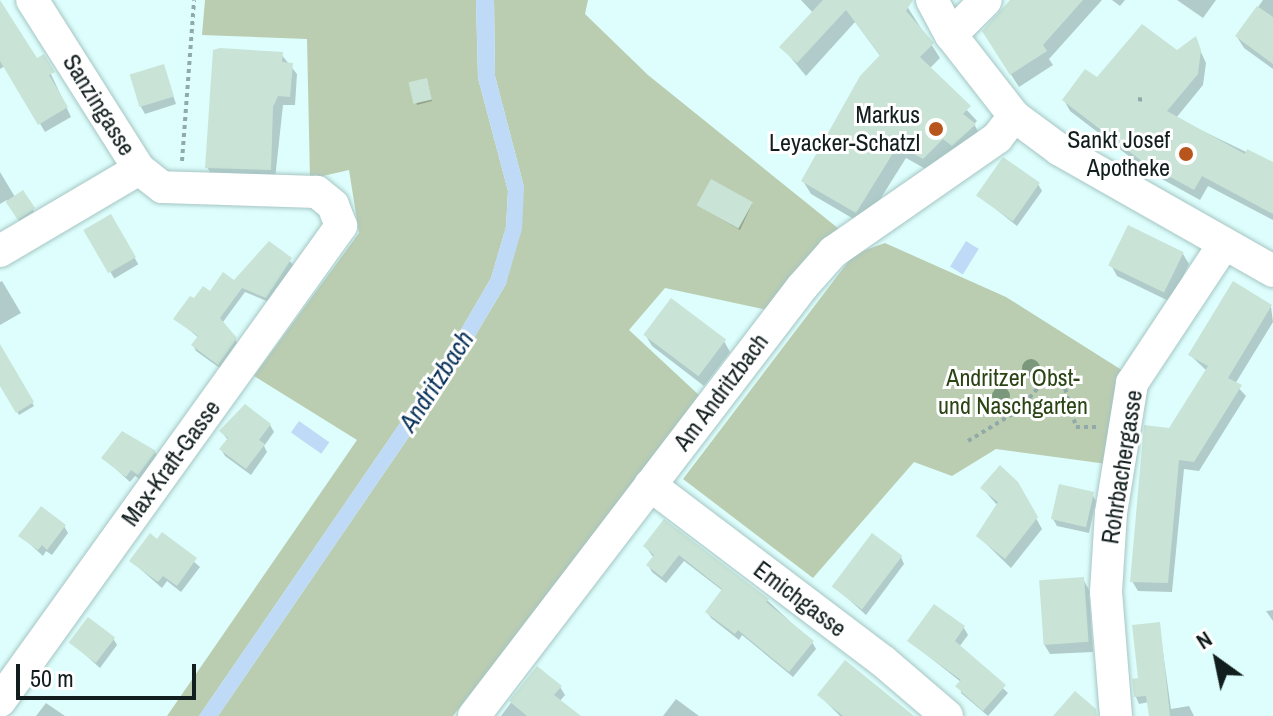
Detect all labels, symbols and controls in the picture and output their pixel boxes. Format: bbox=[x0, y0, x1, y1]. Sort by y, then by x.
street label: Sanzingasse bbox=[57, 49, 141, 161]
place label: Markus Leyacker-Schatzl bbox=[769, 101, 920, 157]
marker: Markus Leyacker-Schatzl bbox=[927, 120, 945, 138]
place label: Sankt Josef Apotheke bbox=[1067, 126, 1170, 182]
marker: Sankt Josef Apotheke bbox=[1177, 145, 1195, 163]
water label: Andritzbach bbox=[392, 325, 480, 437]
street label: Am Andritzbach bbox=[667, 327, 775, 457]
park label: Andritzer Obst- und Naschgarten bbox=[938, 364, 1088, 420]
street label: Rohrbachergasse bbox=[1096, 388, 1148, 546]
street label: Max-Kraft-Gasse bbox=[116, 394, 226, 532]
street label: Emichgasse bbox=[748, 555, 852, 643]
north arrow bbox=[1177, 620, 1257, 700]
text: N bbox=[1190, 624, 1218, 656]
scale bar bbox=[20, 648, 200, 698]
text: 50 m bbox=[30, 662, 74, 694]

